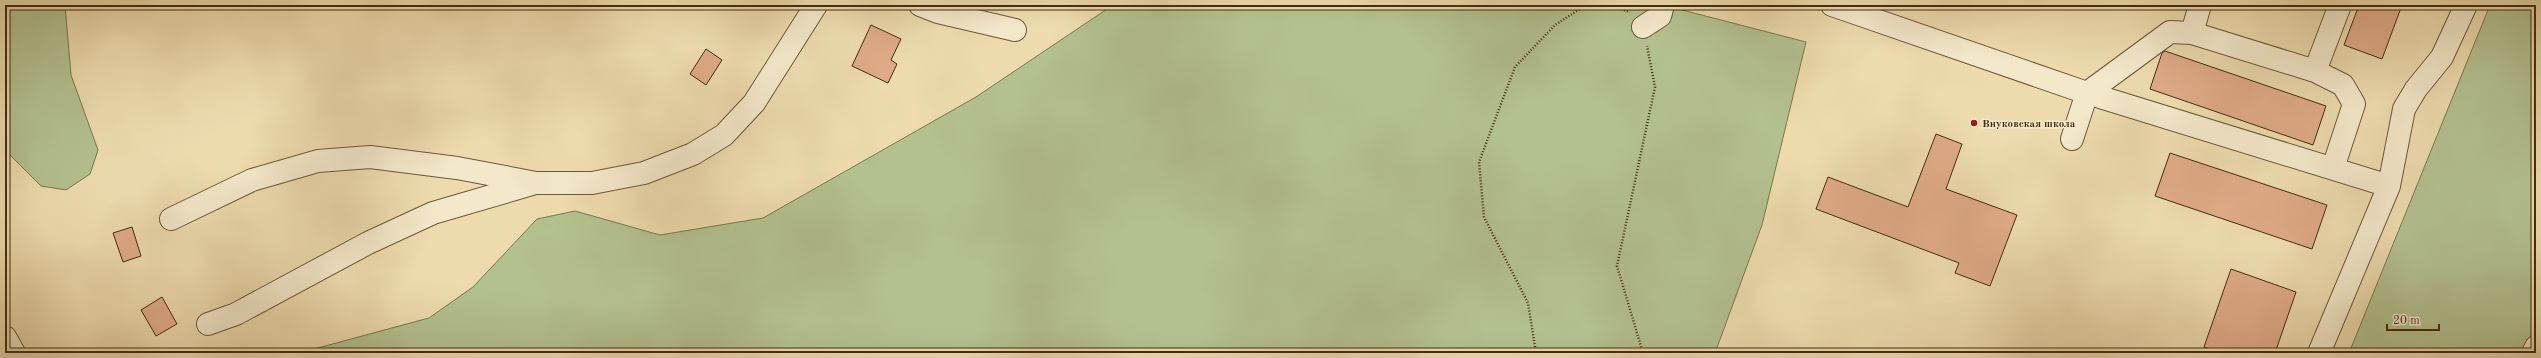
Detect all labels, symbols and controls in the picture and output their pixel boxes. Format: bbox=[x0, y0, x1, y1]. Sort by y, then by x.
marker: Внуковская школа bbox=[1969, 118, 1979, 128]
place label: Внуковская школа bbox=[1982, 119, 2076, 130]
scale bar bbox=[2387, 306, 2439, 332]
text: 20 m bbox=[2393, 315, 2420, 327]

